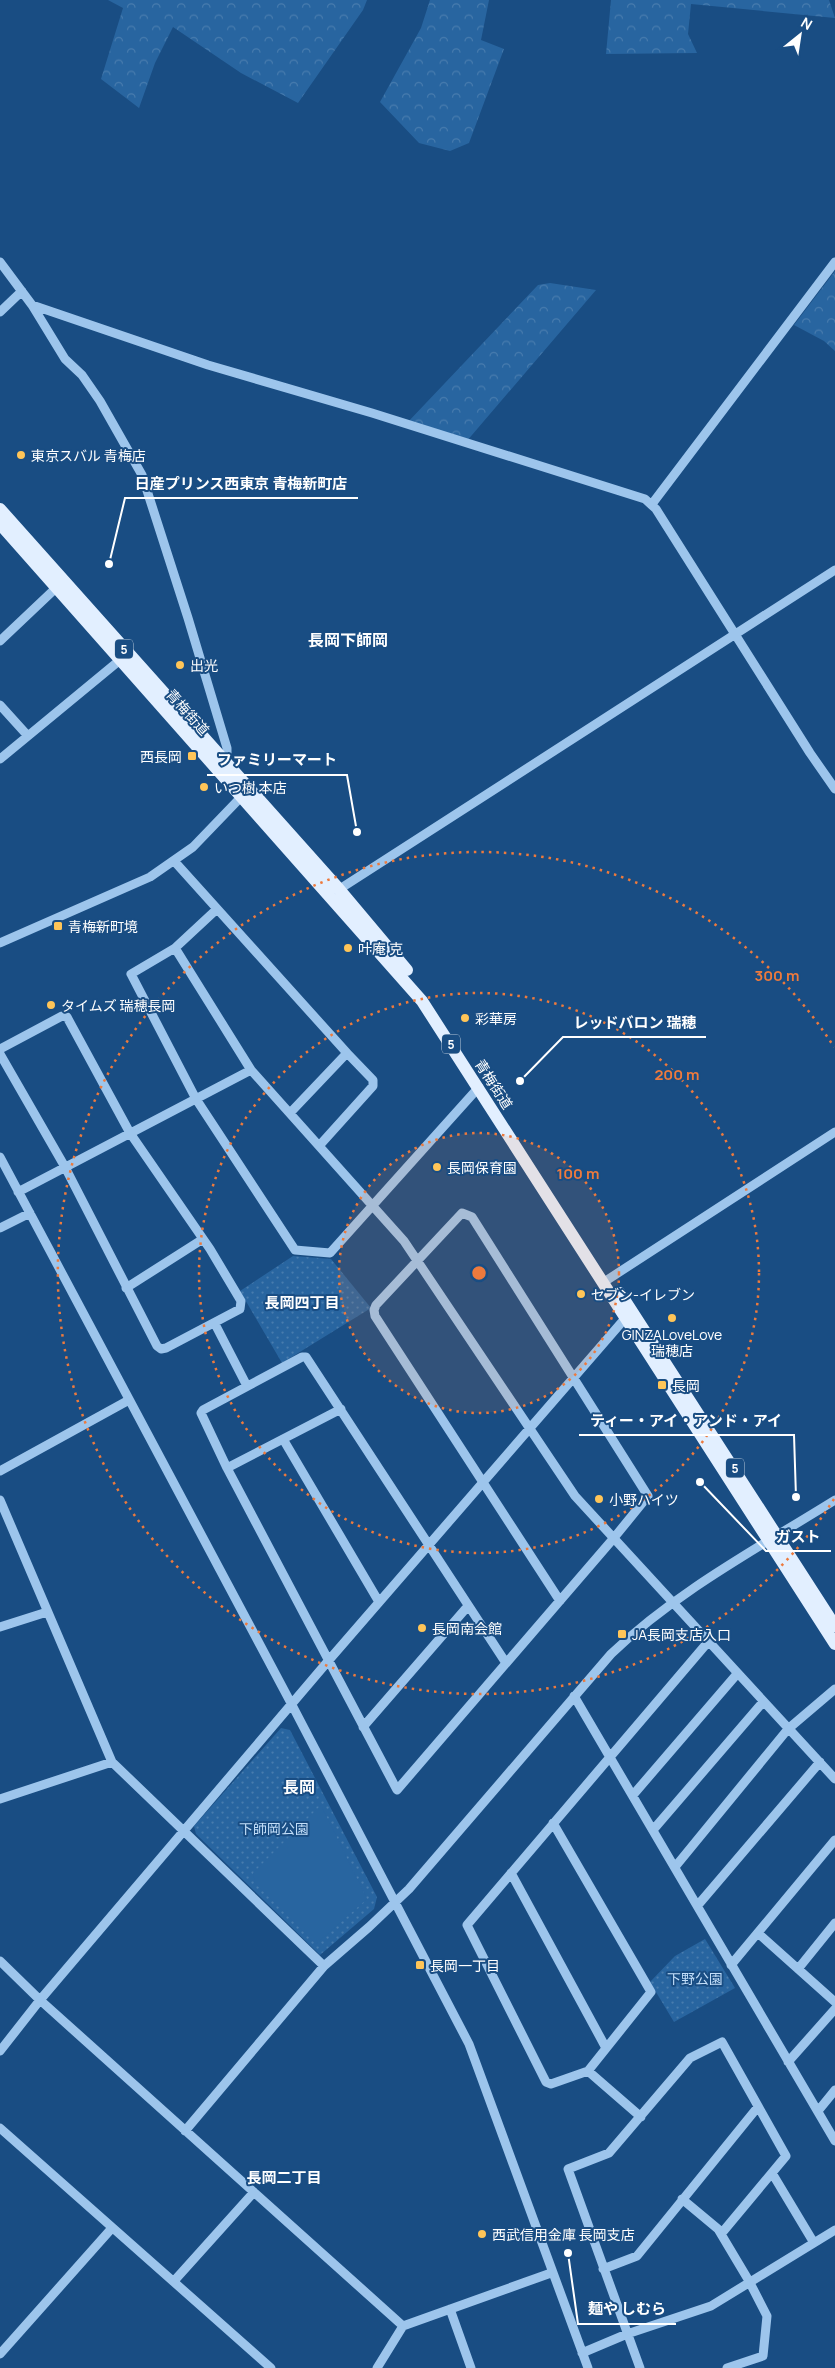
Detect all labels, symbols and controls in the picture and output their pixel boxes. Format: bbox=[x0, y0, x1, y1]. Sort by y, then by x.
north arrow bbox=[775, 10, 825, 60]
text: N bbox=[798, 13, 816, 34]
place label: 東京スバル 青梅店 bbox=[31, 446, 146, 465]
marker: 東京スバル 青梅店 bbox=[15, 449, 27, 461]
callout: 日産プリンス西東京 青梅新町店 bbox=[125, 468, 358, 498]
text: 日産プリンス西東京 青梅新町店 bbox=[135, 473, 347, 494]
district label: 長岡下師岡 bbox=[308, 629, 388, 651]
road number: 5 bbox=[115, 640, 133, 659]
place label: 出光 bbox=[190, 656, 218, 675]
marker: 出光 bbox=[174, 659, 186, 671]
street label: 青梅街道 bbox=[162, 685, 214, 739]
callout: ファミリーマート bbox=[207, 745, 347, 775]
place label: 西長岡 bbox=[140, 747, 182, 766]
text: ファミリーマート bbox=[217, 749, 337, 770]
marker: 西長岡 bbox=[186, 750, 198, 762]
place label: いつ樹 本店 bbox=[214, 778, 287, 797]
marker: いつ樹 本店 bbox=[198, 781, 210, 793]
place label: 青梅新町境 bbox=[68, 917, 138, 936]
marker: 青梅新町境 bbox=[52, 920, 64, 932]
place label: 叶庵 克 bbox=[358, 939, 403, 958]
marker: 叶庵 克 bbox=[342, 942, 354, 954]
text: 300 m bbox=[755, 965, 799, 986]
place label: タイムズ 瑞穂長岡 bbox=[61, 996, 176, 1015]
marker: タイムズ 瑞穂長岡 bbox=[45, 999, 57, 1011]
callout: レッドバロン 瑞穂 bbox=[563, 1007, 706, 1037]
place label: 彩華房 bbox=[475, 1009, 517, 1028]
marker: 彩華房 bbox=[459, 1012, 471, 1024]
text: レッドバロン 瑞穂 bbox=[573, 1012, 697, 1033]
road number: 5 bbox=[442, 1034, 460, 1054]
street label: 青梅街道 bbox=[471, 1055, 517, 1113]
text: 200 m bbox=[654, 1064, 700, 1085]
place label: 長岡保育園 bbox=[447, 1158, 517, 1177]
marker: 長岡保育園 bbox=[431, 1161, 443, 1173]
text: 100 m bbox=[557, 1163, 599, 1184]
centre of rings bbox=[470, 1264, 488, 1282]
place label: セブン-イレブン bbox=[591, 1285, 695, 1304]
marker: セブン-イレブン bbox=[575, 1288, 587, 1300]
district label: 長岡四丁目 bbox=[264, 1292, 340, 1313]
marker: GINZALoveLove 瑞穂店 bbox=[666, 1312, 678, 1324]
place label: GINZALoveLove 瑞穂店 bbox=[622, 1325, 722, 1360]
place label: 長岡 bbox=[672, 1376, 700, 1395]
marker: 長岡 bbox=[656, 1379, 668, 1391]
callout: ティー・アイ・アンド・アイ bbox=[579, 1405, 794, 1435]
text: ティー・アイ・アンド・アイ bbox=[590, 1410, 782, 1431]
road number: 5 bbox=[726, 1459, 744, 1478]
place label: 小野ハイツ bbox=[609, 1490, 679, 1509]
marker: 小野ハイツ bbox=[593, 1493, 605, 1505]
callout: ガスト bbox=[766, 1521, 831, 1551]
text: ガスト bbox=[775, 1526, 821, 1547]
place label: 長岡南会館 bbox=[432, 1619, 502, 1638]
marker: 長岡南会館 bbox=[416, 1622, 428, 1634]
place label: JA長岡支店入口 bbox=[632, 1625, 731, 1644]
marker: JA長岡支店入口 bbox=[616, 1628, 628, 1640]
district label: 長岡 bbox=[283, 1776, 315, 1798]
park label: 下師岡公園 bbox=[239, 1819, 309, 1838]
place label: 長岡一丁目 bbox=[430, 1956, 500, 1975]
marker: 長岡一丁目 bbox=[414, 1959, 426, 1971]
park label: 下野公園 bbox=[667, 1969, 723, 1988]
district label: 長岡二丁目 bbox=[246, 2167, 322, 2188]
place label: 西武信用金庫 長岡支店 bbox=[492, 2225, 635, 2244]
marker: 西武信用金庫 長岡支店 bbox=[476, 2228, 488, 2240]
callout: 麺や しむら bbox=[578, 2294, 676, 2324]
text: 麺や しむら bbox=[588, 2298, 666, 2319]

